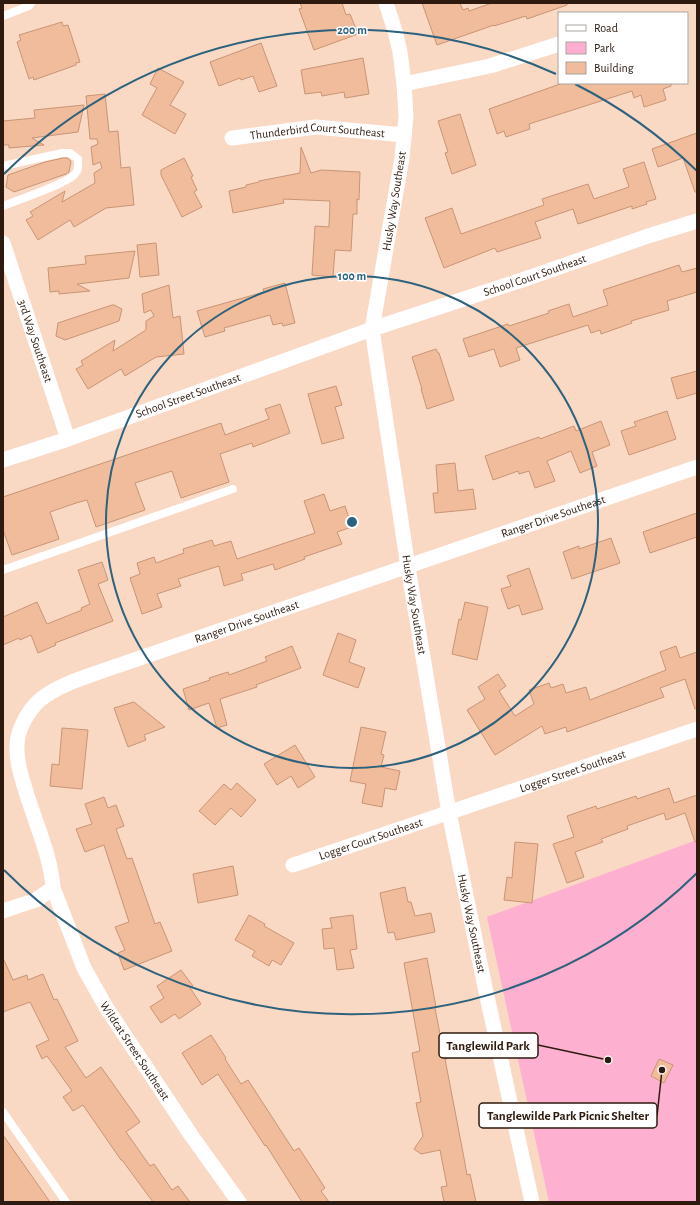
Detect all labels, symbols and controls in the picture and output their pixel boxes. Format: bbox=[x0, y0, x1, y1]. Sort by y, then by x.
legend bbox=[558, 12, 688, 84]
text: Road bbox=[594, 22, 618, 34]
text: 200 m bbox=[337, 24, 367, 36]
text: Park bbox=[594, 42, 615, 54]
text: Building bbox=[594, 62, 634, 74]
street label: Thunderbird Court Southeast bbox=[249, 121, 386, 142]
street label: Husky Way Southeast bbox=[380, 150, 409, 252]
street label: School Court Southeast bbox=[482, 252, 588, 298]
text: 100 m bbox=[338, 270, 366, 282]
street label: 3rd Way Southeast bbox=[16, 298, 55, 384]
street label: School Street Southeast bbox=[134, 371, 242, 420]
street label: Ranger Drive Southeast bbox=[499, 493, 607, 540]
centre of rings bbox=[345, 515, 359, 529]
street label: Husky Way Southeast bbox=[400, 554, 429, 656]
street label: Ranger Drive Southeast bbox=[193, 598, 300, 645]
street label: Logger Street Southeast bbox=[518, 747, 627, 794]
street label: Logger Court Southeast bbox=[317, 816, 424, 862]
street label: Husky Way Southeast bbox=[456, 873, 488, 974]
street label: Wildcat Street Southeast bbox=[98, 999, 172, 1102]
callout: Tanglewild Park bbox=[439, 1033, 538, 1058]
text: Tanglewild Park bbox=[446, 1040, 530, 1053]
callout: Tanglewilde Park Picnic Shelter bbox=[479, 1103, 657, 1128]
text: Tanglewilde Park Picnic Shelter bbox=[487, 1110, 650, 1123]

